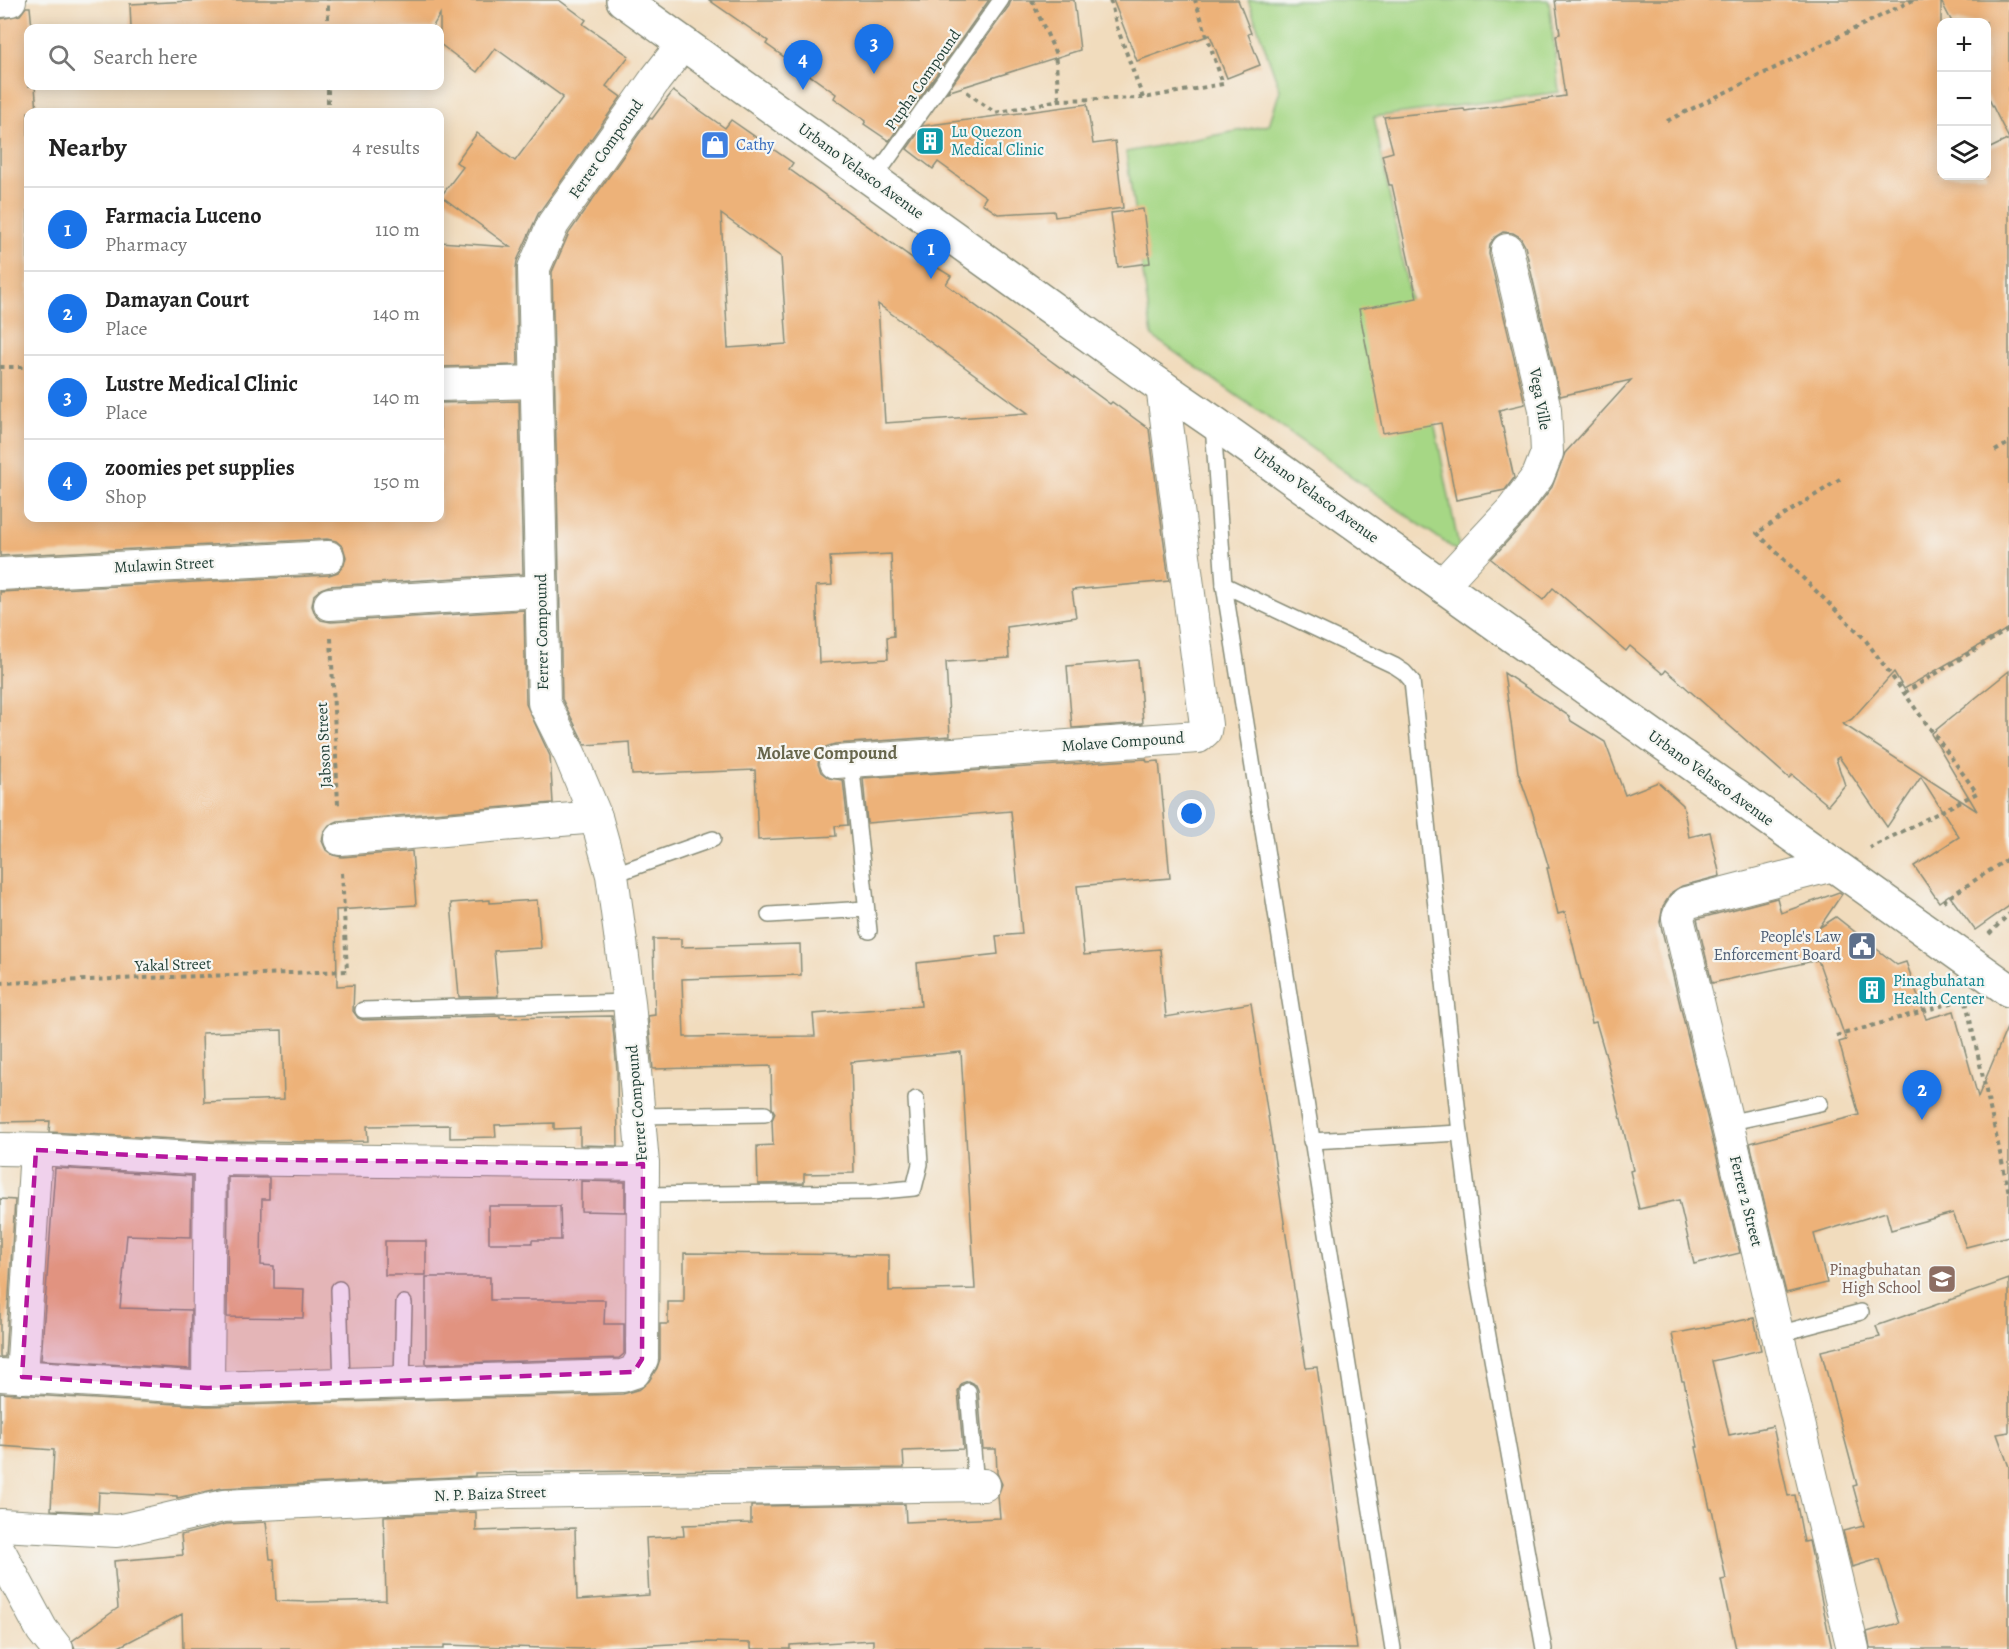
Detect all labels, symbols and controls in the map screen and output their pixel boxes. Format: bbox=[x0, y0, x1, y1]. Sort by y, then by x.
map controls bbox=[1937, 18, 1991, 180]
button: + bbox=[1937, 18, 1991, 72]
search box bbox=[24, 24, 444, 90]
pin: 3 bbox=[854, 25, 894, 74]
street label: Pupha Compound bbox=[880, 25, 966, 135]
pin: 4 bbox=[784, 40, 822, 90]
icon: search bbox=[45, 41, 78, 74]
text: Search here bbox=[93, 42, 198, 72]
button: − bbox=[1937, 72, 1991, 126]
street label: Ferrer Compound bbox=[564, 95, 649, 203]
street label: Urbano Velasco Avenue bbox=[793, 118, 929, 224]
place label: Lu Quezon Medical Clinic bbox=[951, 121, 1044, 161]
building icon: Lu Quezon Medical Clinic bbox=[914, 125, 946, 157]
button: layers bbox=[1937, 126, 1991, 180]
shop icon: Cathy bbox=[699, 129, 731, 161]
text: Nearby bbox=[48, 130, 127, 165]
text: 4 results bbox=[352, 134, 420, 161]
place label: Cathy bbox=[736, 134, 775, 156]
text: Farmacia Luceno bbox=[105, 201, 262, 231]
text: 1 bbox=[64, 216, 71, 243]
text: 110 m bbox=[375, 216, 420, 243]
pin: 1 bbox=[912, 230, 950, 279]
text: Pharmacy bbox=[105, 231, 187, 258]
text: Damayan Court bbox=[105, 285, 249, 315]
text: 2 bbox=[63, 300, 72, 327]
text: 140 m bbox=[373, 300, 420, 327]
text: Place bbox=[105, 315, 147, 342]
street label: Vega Ville bbox=[1524, 365, 1556, 432]
text: Lustre Medical Clinic bbox=[105, 369, 298, 399]
text: 3 bbox=[63, 384, 72, 411]
text: 140 m bbox=[373, 384, 420, 411]
text: Place bbox=[105, 399, 147, 426]
street label: Urbano Velasco Avenue bbox=[1248, 442, 1384, 548]
text: zoomies pet supplies bbox=[105, 453, 295, 483]
text: 4 bbox=[63, 468, 72, 495]
text: 150 m bbox=[373, 468, 420, 495]
text: Shop bbox=[105, 483, 147, 510]
street label: Mulawin Street bbox=[113, 551, 215, 579]
street label: Ferrer Compound bbox=[530, 573, 554, 690]
street label: Jabson Street bbox=[311, 701, 337, 789]
street label: Urbano Velasco Avenue bbox=[1643, 725, 1779, 831]
street label: Molave Compound bbox=[1061, 727, 1185, 757]
district label: Molave Compound bbox=[757, 741, 898, 765]
your location bbox=[1177, 799, 1206, 828]
place label: People's Law Enforcement Board bbox=[1714, 926, 1842, 966]
public building icon: People's Law Enforcement Board bbox=[1846, 930, 1878, 962]
street label: Yakal Street bbox=[133, 953, 212, 977]
place label: Pinagbuhatan Health Center bbox=[1893, 970, 1985, 1010]
building icon: Pinagbuhatan Health Center bbox=[1856, 974, 1888, 1006]
street label: Ferrer Compound bbox=[621, 1044, 653, 1162]
pin: 2 bbox=[1902, 1070, 1942, 1120]
street label: Ferrer 2 Street bbox=[1724, 1153, 1768, 1249]
place label: Pinagbuhatan High School bbox=[1829, 1259, 1921, 1299]
school or university icon: Pinagbuhatan High School bbox=[1926, 1263, 1958, 1295]
street label: N. P. Baiza Street bbox=[434, 1481, 546, 1507]

